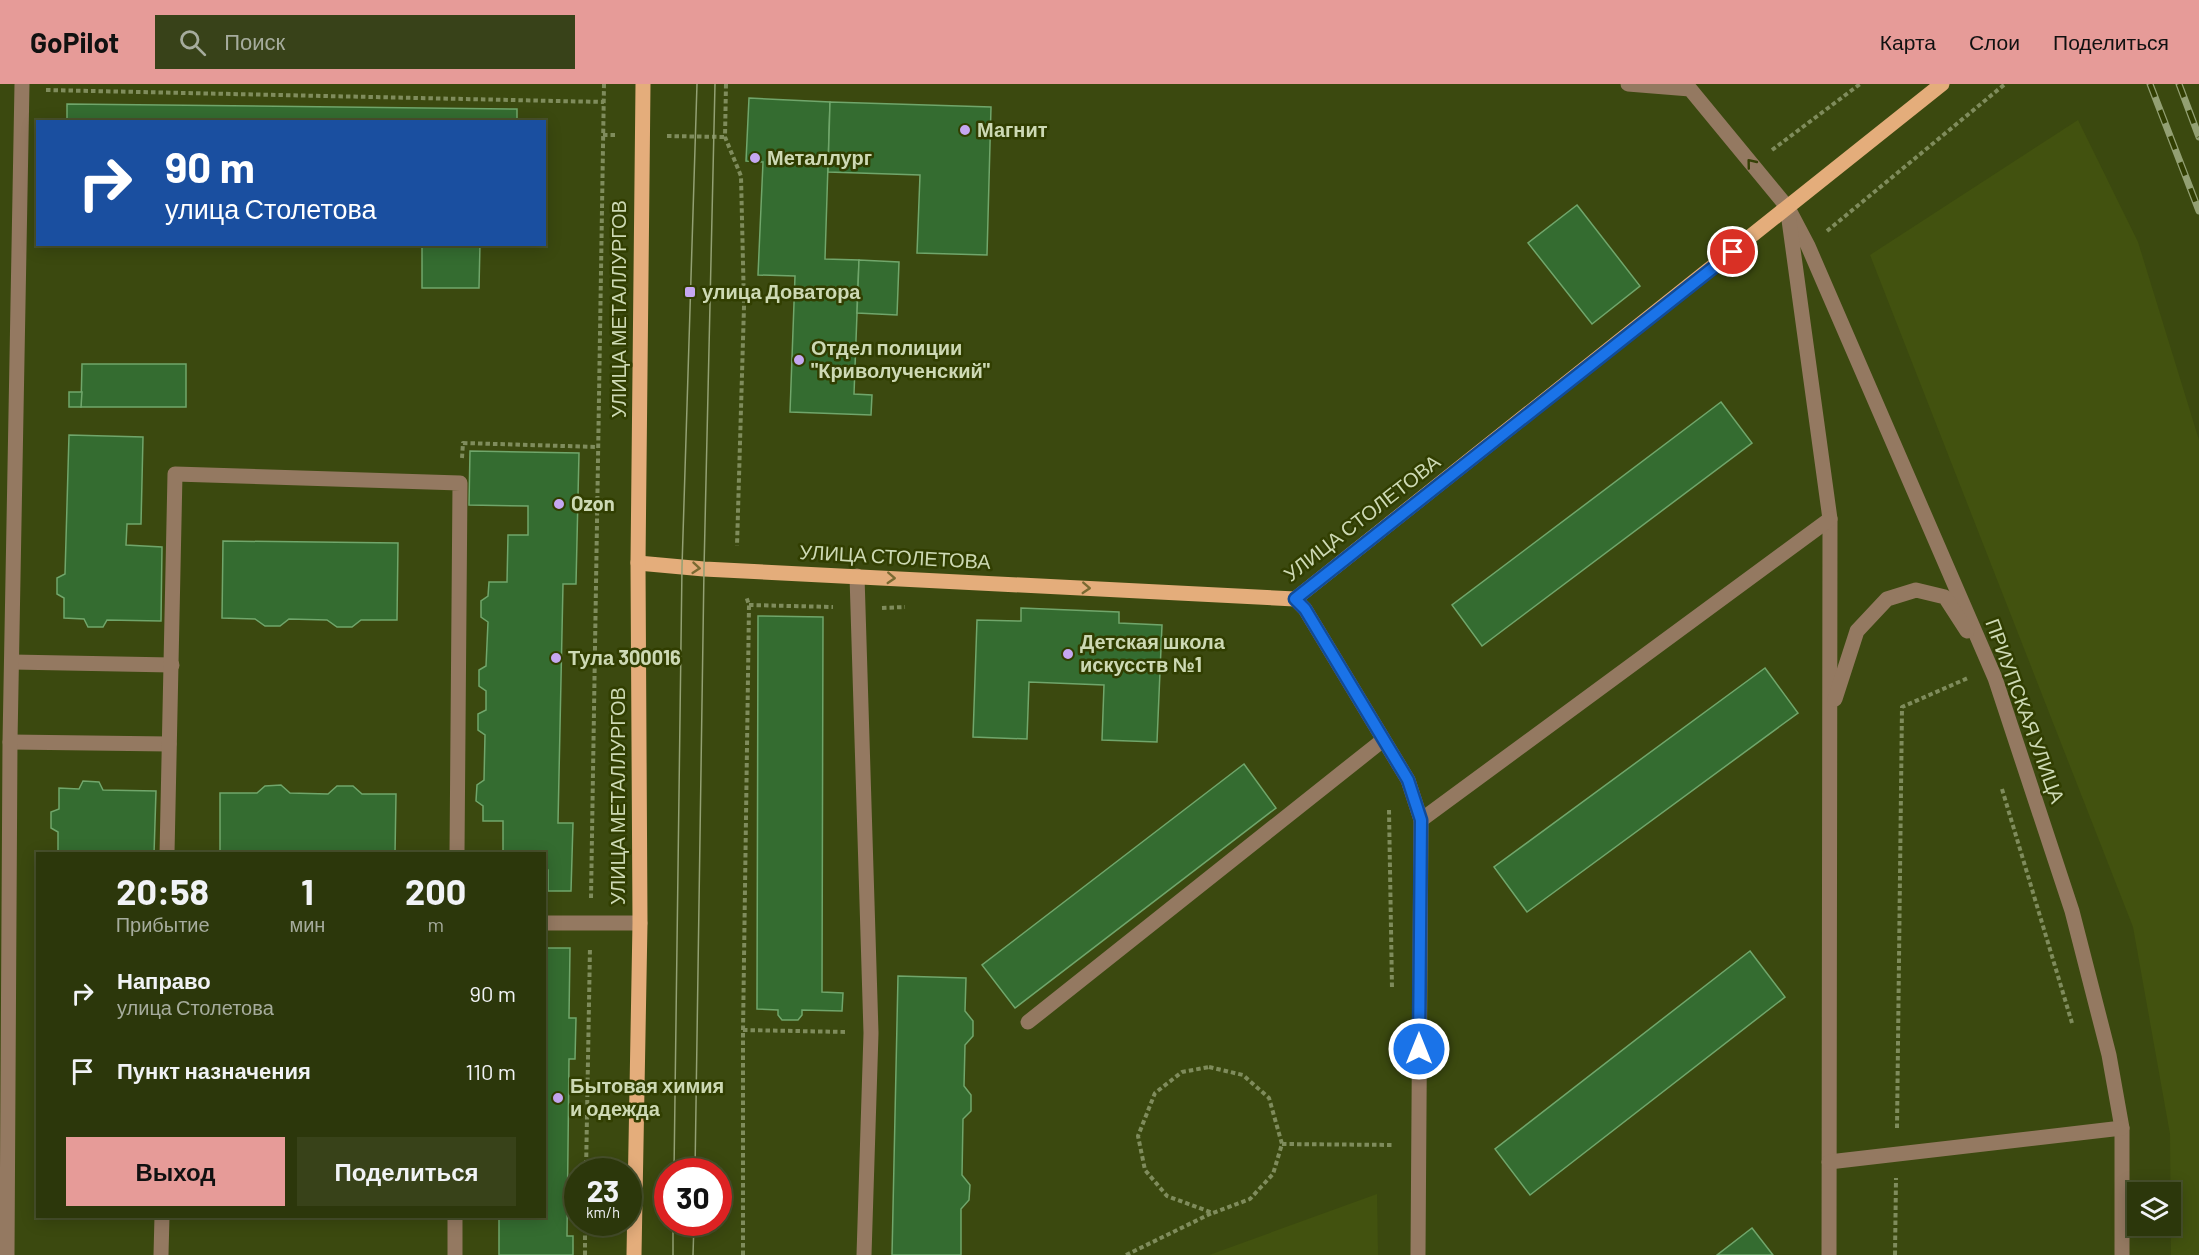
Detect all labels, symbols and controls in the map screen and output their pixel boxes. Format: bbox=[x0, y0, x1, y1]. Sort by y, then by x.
search box bbox=[155, 15, 575, 69]
text: GoPilot bbox=[30, 25, 119, 59]
icon: search bbox=[176, 26, 209, 59]
text: Поиск bbox=[224, 28, 285, 54]
text: Карта bbox=[1880, 29, 1936, 54]
text: Слои bbox=[1969, 29, 2020, 54]
text: Поделиться bbox=[2053, 29, 2169, 54]
place label: Магнит bbox=[977, 117, 1048, 141]
marker: Магнит bbox=[958, 123, 972, 137]
text: 90 m bbox=[165, 141, 255, 191]
icon: right bbox=[66, 144, 144, 222]
place label: Металлург bbox=[767, 145, 872, 169]
marker: Металлург bbox=[748, 151, 762, 165]
one-way arrow bbox=[1747, 159, 1758, 170]
text: улица Столетова bbox=[165, 192, 377, 224]
street label: УЛИЦА МЕТАЛЛУРГОВ bbox=[606, 200, 630, 418]
pin bbox=[1707, 226, 1758, 277]
icon: arrive bbox=[1716, 235, 1749, 268]
place label: улица Доватора bbox=[702, 279, 861, 303]
marker: улица Доватора bbox=[683, 285, 697, 299]
place label: Отдел полиции "Криволученский" bbox=[811, 335, 990, 382]
marker: Отдел полиции "Криволученский" bbox=[792, 353, 806, 367]
street label: УЛИЦА СТОЛЕТОВА bbox=[1279, 448, 1445, 586]
place label: Ozon bbox=[571, 491, 615, 515]
marker: Ozon bbox=[552, 497, 566, 511]
street label: УЛИЦА СТОЛЕТОВА bbox=[799, 539, 992, 573]
one-way arrow bbox=[692, 561, 701, 574]
one-way arrow bbox=[887, 572, 896, 585]
one-way arrow bbox=[1081, 582, 1090, 595]
street label: ПРИУПСКАЯ УЛИЦА bbox=[1981, 615, 2071, 807]
place label: Детская школа искусств №1 bbox=[1080, 629, 1226, 676]
place label: Тула 300016 bbox=[568, 645, 681, 669]
marker: Детская школа искусств №1 bbox=[1061, 647, 1075, 661]
marker: Тула 300016 bbox=[549, 651, 563, 665]
street label: УЛИЦА МЕТАЛЛУРГОВ bbox=[605, 687, 629, 905]
text: 20:58 bbox=[116, 869, 209, 912]
text: 1 bbox=[301, 869, 314, 912]
text: 200 bbox=[405, 869, 466, 912]
text: Прибытие bbox=[116, 912, 210, 936]
text: мин bbox=[289, 912, 325, 936]
text: m bbox=[427, 912, 444, 936]
text: Направо bbox=[117, 967, 211, 993]
icon: right bbox=[66, 977, 99, 1010]
text: 90 m bbox=[470, 980, 516, 1006]
text: улица Столетова bbox=[117, 995, 274, 1019]
position arrow bbox=[1387, 1017, 1451, 1081]
icon: arrive bbox=[66, 1055, 99, 1088]
text: Пункт назначения bbox=[117, 1057, 311, 1083]
text: 110 m bbox=[466, 1058, 516, 1084]
place label: Бытовая химия и одежда bbox=[570, 1073, 724, 1120]
marker: Бытовая химия и одежда bbox=[551, 1091, 565, 1105]
button: Выход bbox=[66, 1137, 285, 1206]
button: Поделиться bbox=[297, 1137, 516, 1206]
speed limit sign: 30 bbox=[654, 1158, 732, 1236]
text: 23 bbox=[587, 1172, 619, 1208]
map controls bbox=[2127, 1182, 2181, 1236]
button: layers bbox=[2127, 1182, 2181, 1236]
text: km/h bbox=[586, 1203, 620, 1221]

